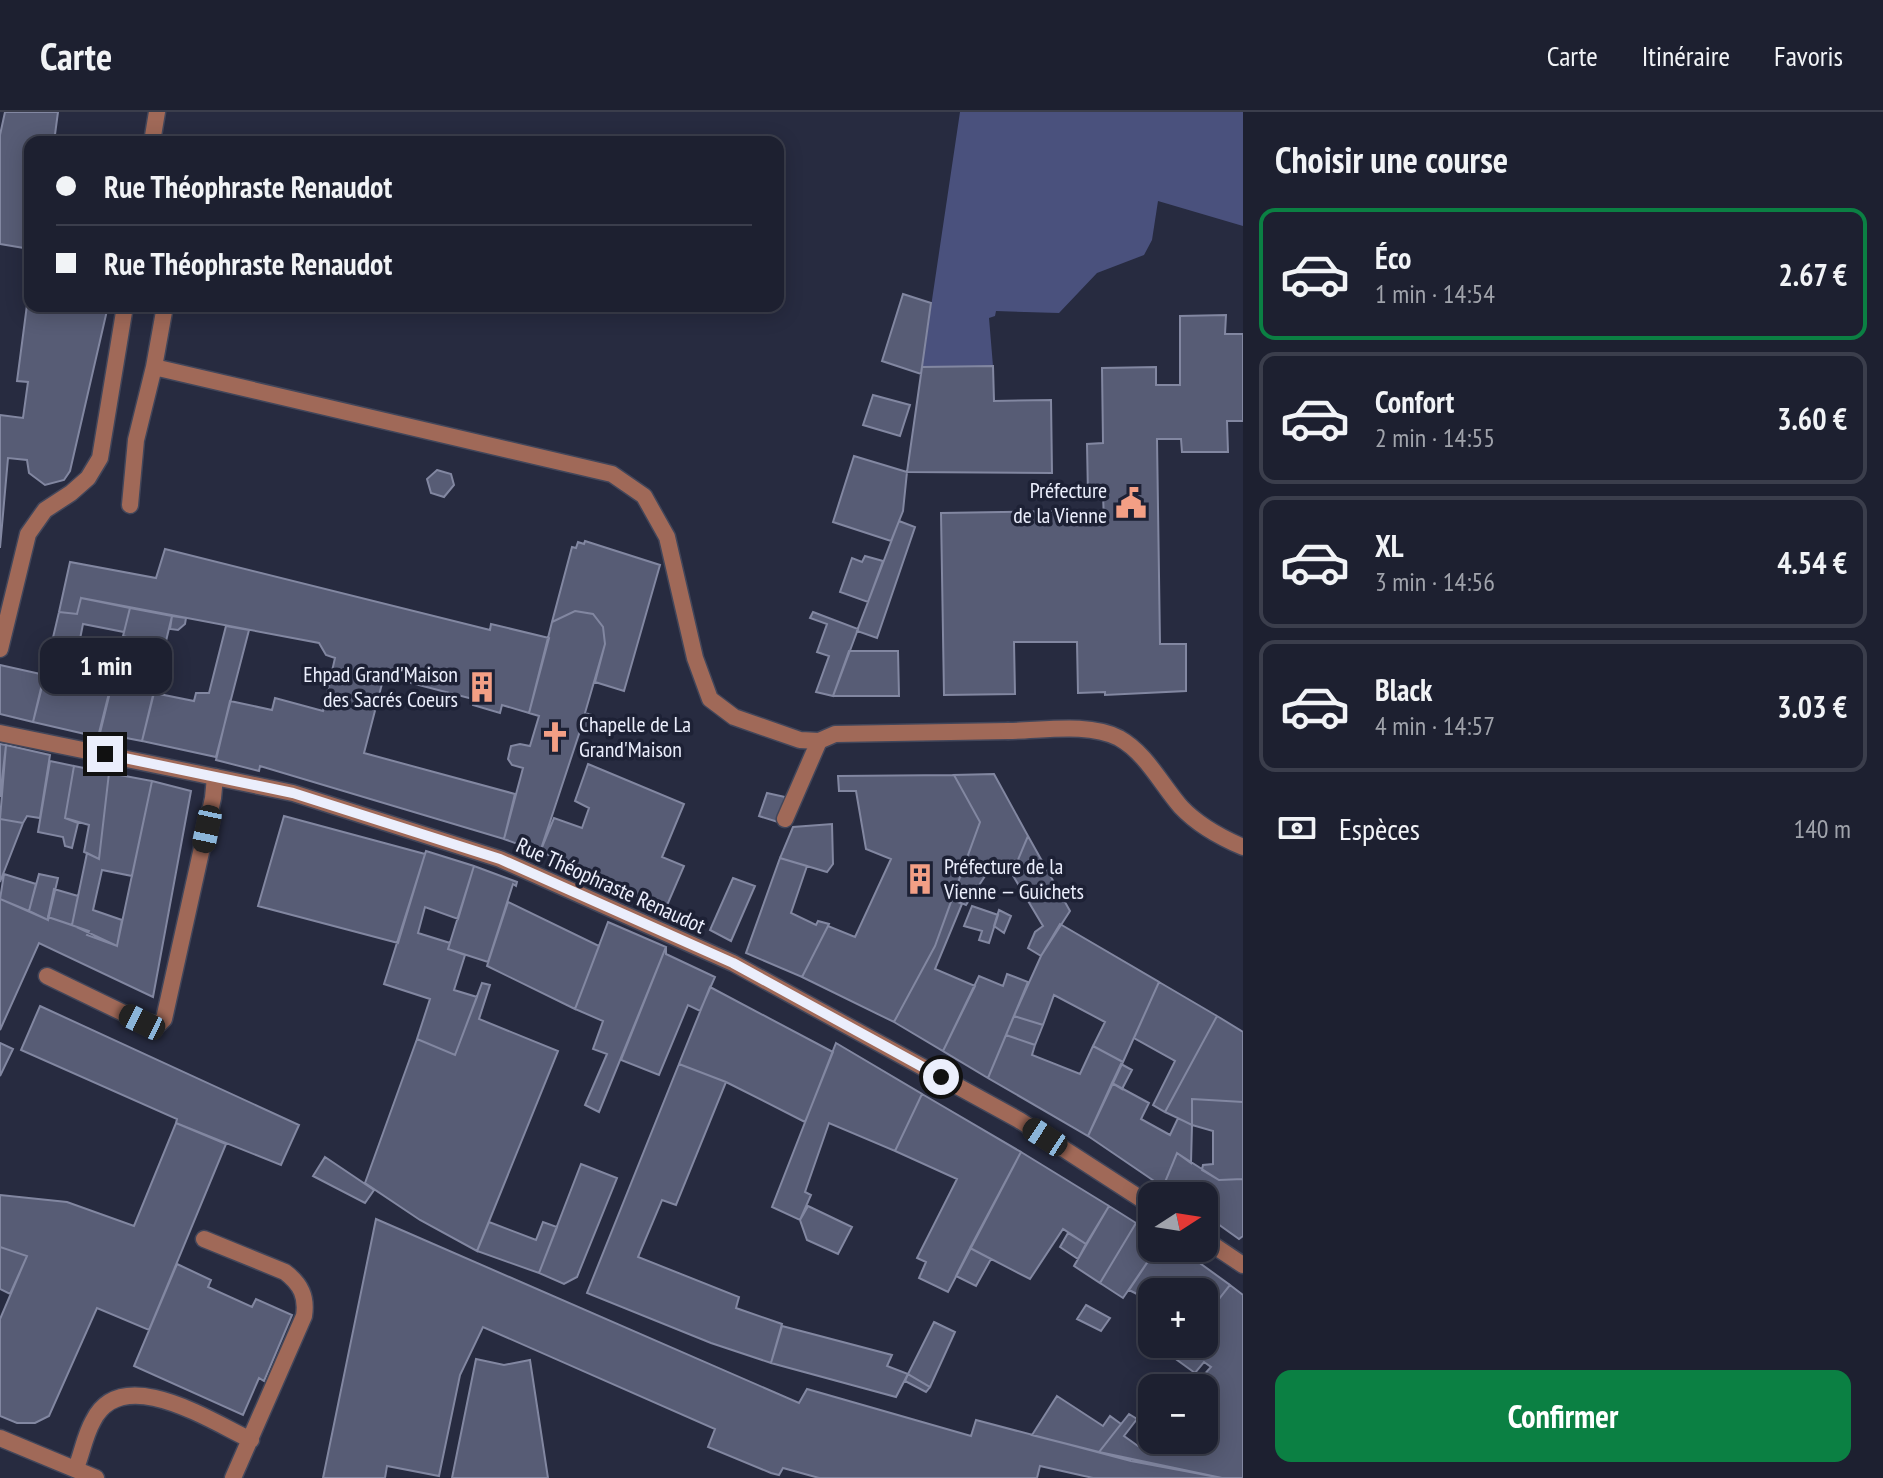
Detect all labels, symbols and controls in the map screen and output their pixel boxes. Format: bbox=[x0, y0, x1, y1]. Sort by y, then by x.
text: Carte bbox=[40, 31, 112, 80]
text: Carte bbox=[1547, 37, 1598, 74]
text: Itinéraire bbox=[1642, 37, 1730, 74]
text: Favoris bbox=[1774, 37, 1843, 74]
text: Choisir une course bbox=[1275, 136, 1508, 183]
text: Rue Théophraste Renaudot bbox=[104, 167, 392, 206]
icon: car bbox=[1279, 238, 1351, 310]
text: Éco bbox=[1375, 238, 1411, 277]
text: Rue Théophraste Renaudot bbox=[104, 244, 392, 283]
text: 2.67 € bbox=[1778, 255, 1847, 294]
text: 1 min · 14:54 bbox=[1375, 277, 1495, 310]
icon: car bbox=[1279, 382, 1351, 454]
text: Confort bbox=[1375, 382, 1454, 421]
text: 3.60 € bbox=[1777, 399, 1847, 438]
text: 2 min · 14:55 bbox=[1375, 421, 1495, 454]
place label: Préfecture de la Vienne bbox=[1013, 476, 1107, 529]
public building icon: Préfecture de la Vienne bbox=[1114, 486, 1148, 520]
icon: car bbox=[1279, 526, 1351, 598]
text: XL bbox=[1375, 526, 1404, 565]
text: 4.54 € bbox=[1777, 543, 1847, 582]
text: 3 min · 14:56 bbox=[1375, 565, 1495, 598]
callout: 1 min bbox=[39, 638, 171, 694]
text: 1 min bbox=[80, 649, 132, 682]
place label: Ehpad Grand'Maison des Sacrés Coeurs bbox=[303, 660, 458, 713]
building icon: Ehpad Grand'Maison des Sacrés Coeurs bbox=[465, 670, 499, 704]
icon: car bbox=[1279, 670, 1351, 742]
text: Black bbox=[1375, 670, 1432, 709]
text: 3.03 € bbox=[1777, 687, 1847, 726]
text: 4 min · 14:57 bbox=[1375, 709, 1495, 742]
place label: Chapelle de La Grand'Maison bbox=[579, 710, 691, 763]
church icon: Chapelle de La Grand'Maison bbox=[538, 720, 572, 754]
route end bbox=[87, 736, 123, 772]
car bbox=[190, 803, 224, 855]
icon: cash bbox=[1275, 806, 1319, 850]
text: Espèces bbox=[1339, 809, 1420, 848]
text: 140 m bbox=[1793, 812, 1851, 845]
street label: Rue Théophraste Renaudot bbox=[512, 831, 710, 939]
place label: Préfecture de la Vienne — Guichets bbox=[943, 852, 1084, 905]
building icon: Préfecture de la Vienne — Guichets bbox=[903, 862, 937, 896]
car bbox=[115, 1001, 169, 1043]
route start bbox=[923, 1059, 959, 1095]
car bbox=[1018, 1114, 1072, 1160]
north arrow bbox=[1138, 1182, 1218, 1262]
map controls bbox=[1138, 1182, 1218, 1454]
button: + bbox=[1138, 1278, 1218, 1358]
button: Confirmer bbox=[1275, 1370, 1851, 1462]
button: − bbox=[1138, 1374, 1218, 1454]

